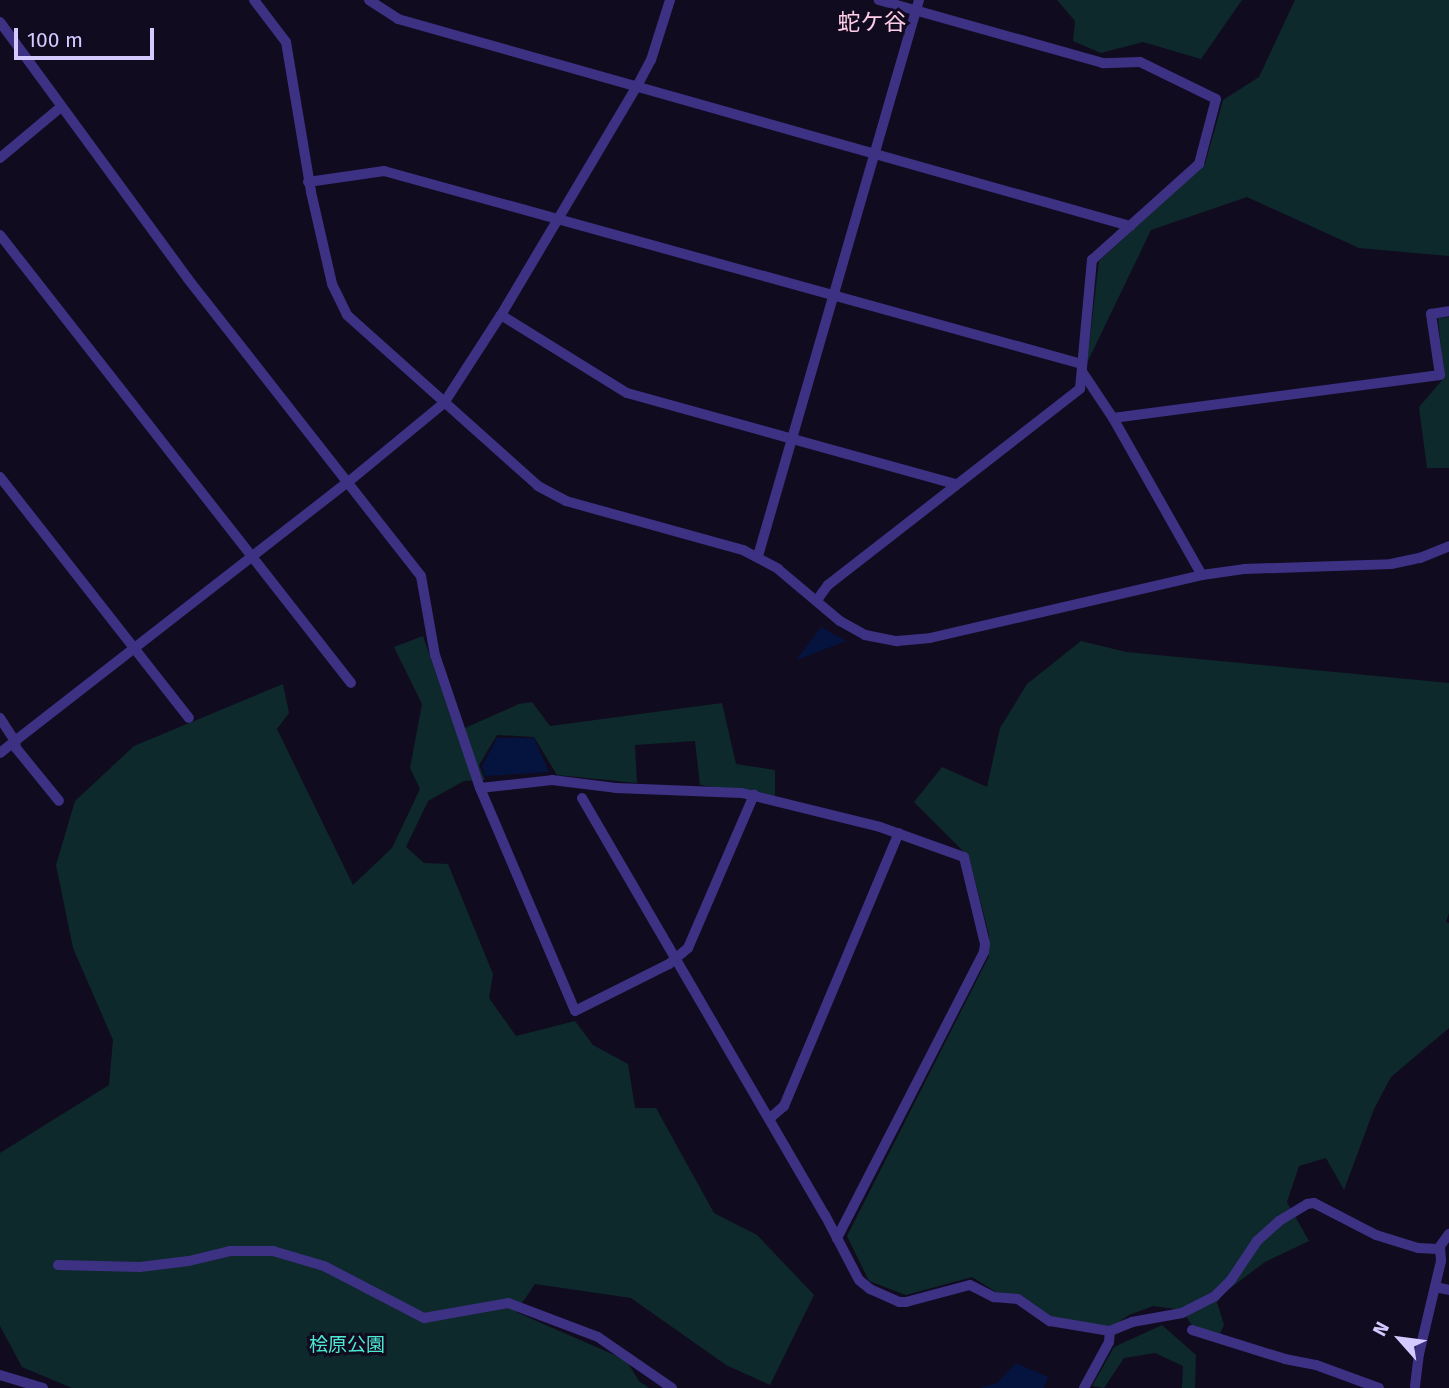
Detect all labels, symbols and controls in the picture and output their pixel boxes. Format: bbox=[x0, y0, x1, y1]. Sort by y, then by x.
district label: 蛇ケ谷 bbox=[838, 8, 906, 36]
scale bar bbox=[18, 14, 158, 58]
text: 100 m bbox=[27, 27, 83, 53]
north arrow bbox=[1365, 1304, 1435, 1374]
text: N bbox=[1368, 1318, 1394, 1340]
park label: 桧原公園 bbox=[309, 1334, 385, 1356]

